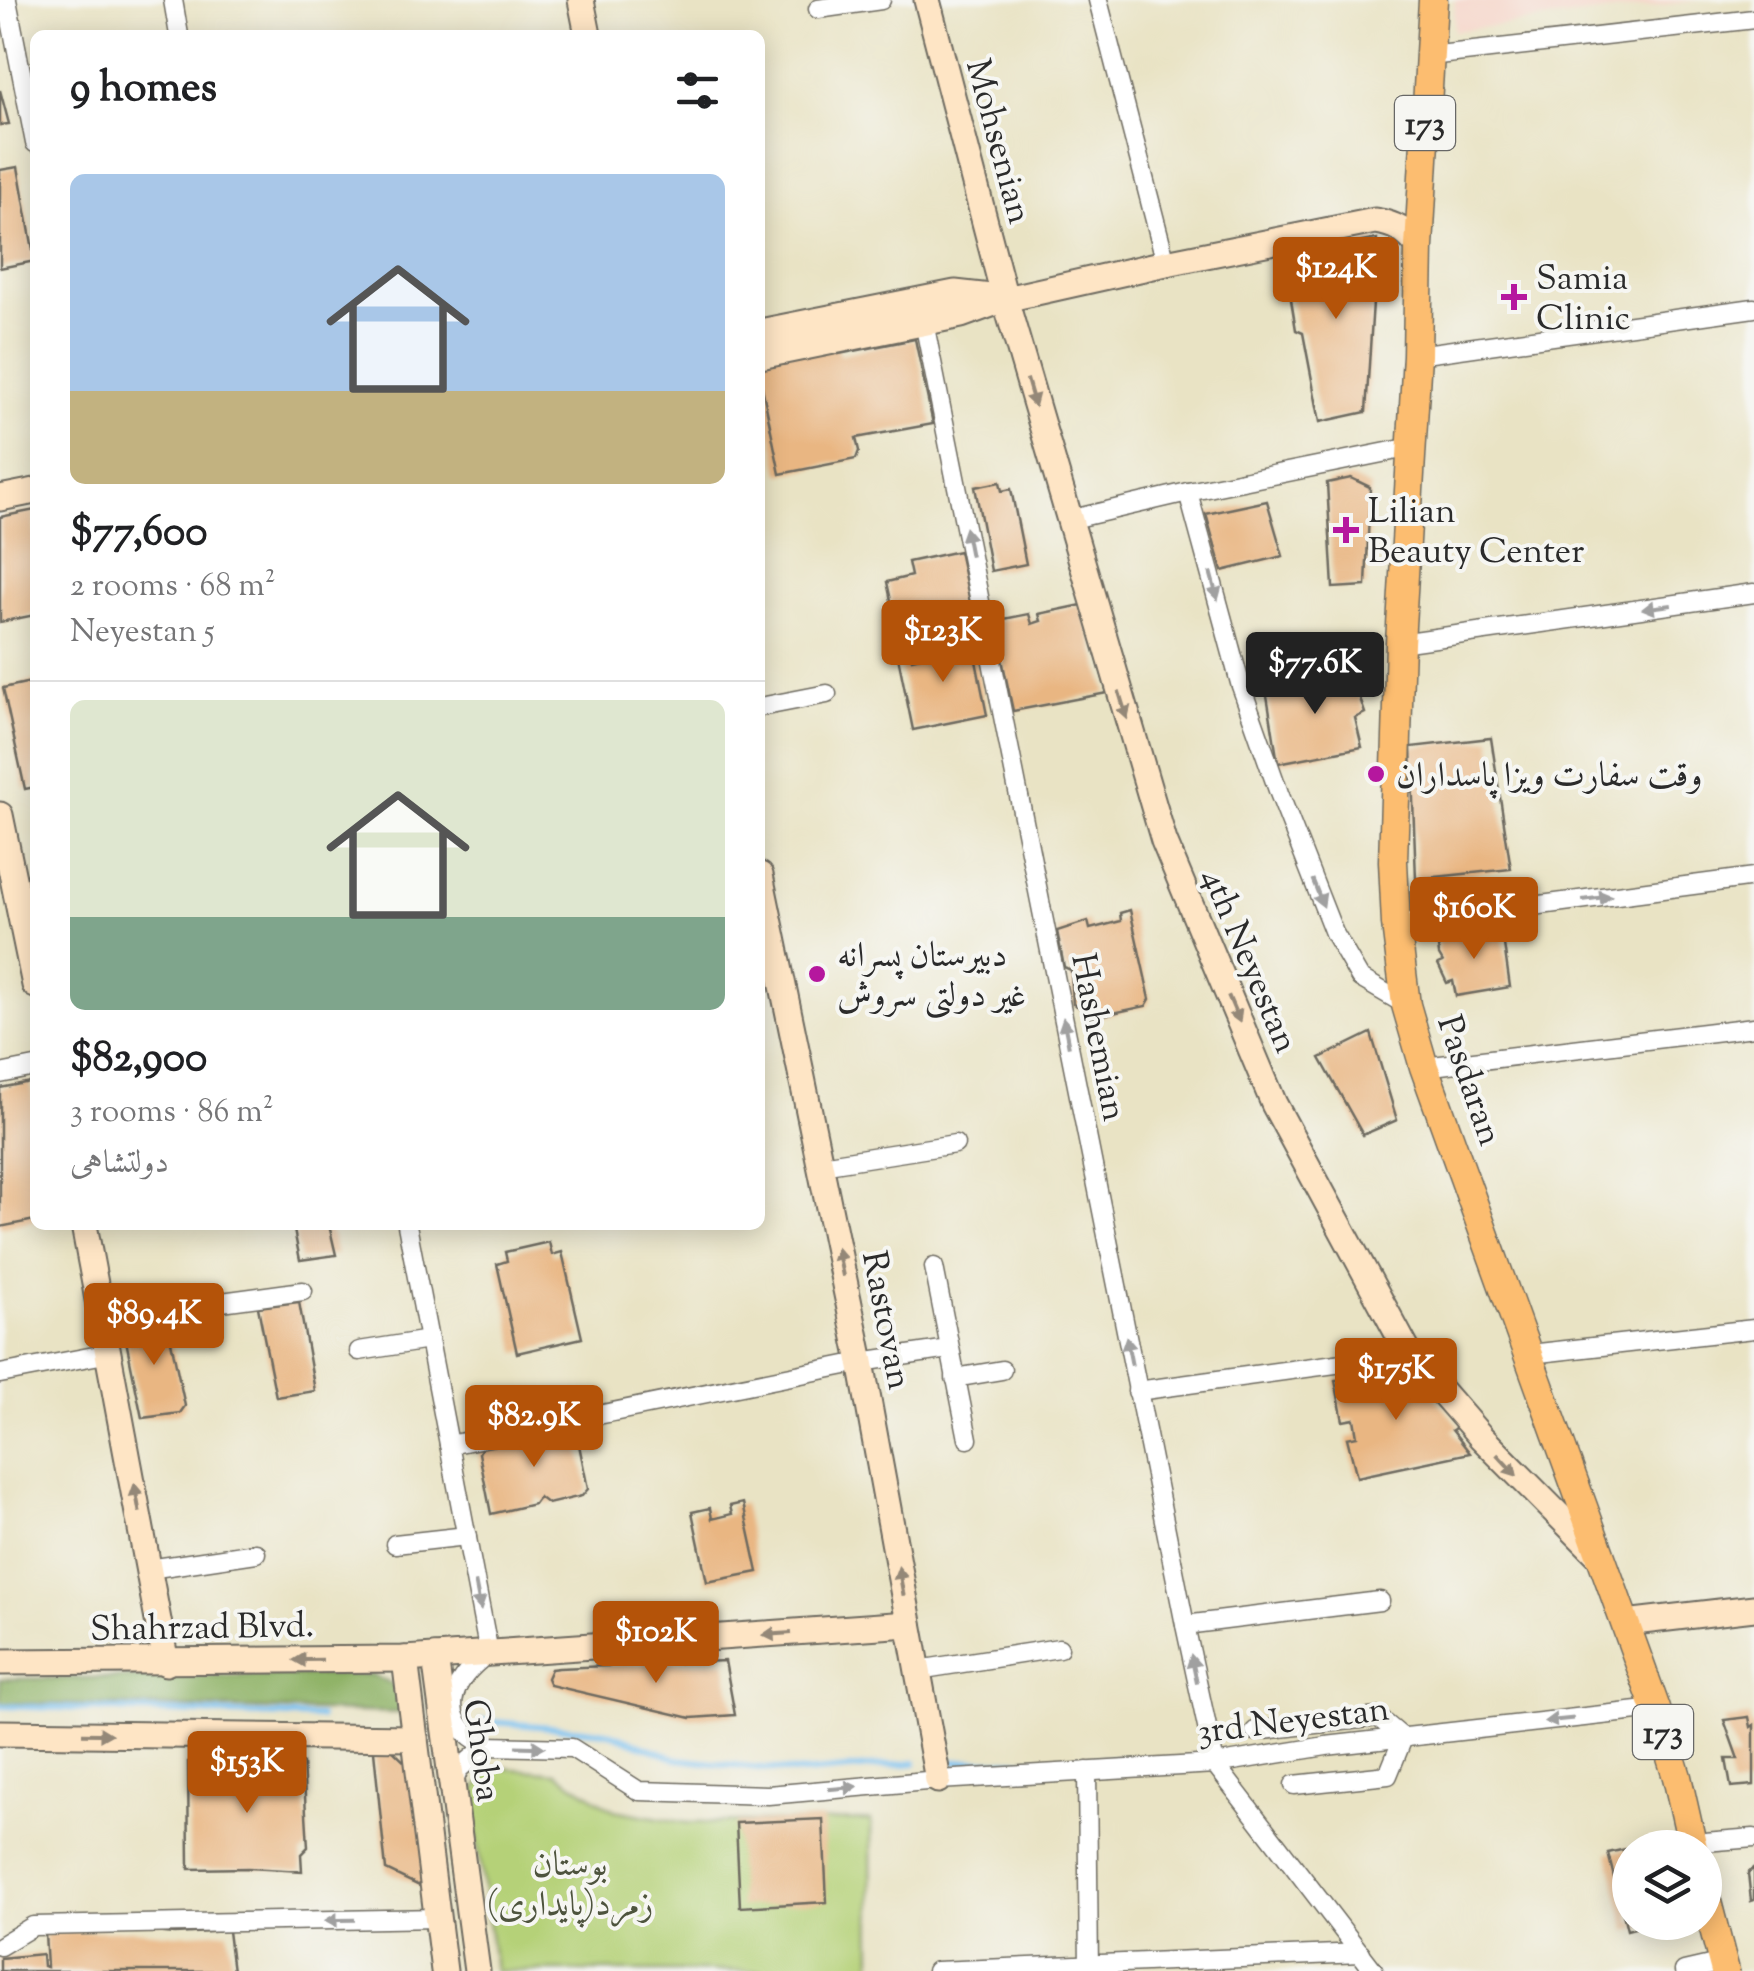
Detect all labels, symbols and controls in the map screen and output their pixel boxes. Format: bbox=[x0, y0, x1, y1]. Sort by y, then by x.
street label: Mohsenian bbox=[950, 54, 1043, 230]
text: 9 homes bbox=[70, 60, 217, 120]
icon: filters bbox=[670, 63, 725, 118]
road number: 173 bbox=[1395, 96, 1455, 150]
pin: $124K bbox=[1266, 237, 1406, 322]
icon: home bbox=[308, 239, 488, 419]
text: $124K bbox=[1295, 246, 1377, 292]
place label: Samia Clinic bbox=[1536, 255, 1630, 346]
marker: Samia Clinic bbox=[1501, 284, 1527, 310]
one-way arrow bbox=[1024, 378, 1040, 409]
place label: Lilian Beauty Center bbox=[1368, 488, 1584, 579]
text: $77,600 bbox=[70, 504, 208, 564]
marker: Lilian Beauty Center bbox=[1333, 517, 1359, 543]
one-way arrow bbox=[959, 526, 975, 557]
text: 2 rooms · 68 m² bbox=[70, 564, 276, 610]
one-way arrow bbox=[1207, 571, 1222, 602]
one-way arrow bbox=[1641, 599, 1673, 615]
pin: $123K bbox=[873, 600, 1013, 685]
text: $123K bbox=[903, 609, 983, 655]
text: Neyestan 5 bbox=[70, 610, 215, 656]
pin: $77.6K bbox=[1234, 632, 1396, 717]
text: $77.6K bbox=[1268, 641, 1362, 687]
one-way arrow bbox=[1116, 690, 1131, 720]
place label: وقت سفارت ویزا پاسداران bbox=[1396, 752, 1702, 803]
marker: وقت سفارت ویزا پاسداران bbox=[1365, 763, 1387, 785]
icon: home bbox=[308, 765, 488, 945]
street label: 4th Neyestan bbox=[1186, 861, 1310, 1062]
pin: $160K bbox=[1404, 877, 1544, 962]
one-way arrow bbox=[1311, 879, 1327, 909]
text: $160K bbox=[1432, 886, 1516, 932]
one-way arrow bbox=[1581, 890, 1613, 906]
place label: دبیرستان پسرانه غیر دولتی سروش bbox=[837, 932, 1026, 1023]
street label: Hashemian bbox=[1055, 949, 1138, 1126]
marker: دبیرستان پسرانه غیر دولتی سروش bbox=[806, 963, 828, 985]
one-way arrow bbox=[1226, 995, 1242, 1024]
street label: Pasdaran bbox=[1422, 1009, 1514, 1153]
one-way arrow bbox=[1057, 1016, 1073, 1047]
text: $82,900 bbox=[70, 1030, 207, 1090]
text: 3 rooms · 86 m² bbox=[70, 1090, 273, 1136]
text: دولتشاهی bbox=[70, 1141, 169, 1187]
one-way arrow bbox=[832, 1246, 848, 1277]
street label: Rastovan bbox=[846, 1247, 923, 1394]
pin: $89.4K bbox=[73, 1283, 235, 1368]
text: $89.4K bbox=[106, 1292, 202, 1338]
one-way arrow bbox=[1121, 1335, 1137, 1366]
pin: $175K bbox=[1326, 1338, 1466, 1423]
text: $175K bbox=[1357, 1347, 1435, 1393]
pin: $82.9K bbox=[453, 1385, 615, 1470]
text: $82.9K bbox=[487, 1394, 581, 1440]
one-way arrow bbox=[1495, 1453, 1518, 1477]
one-way arrow bbox=[129, 1482, 144, 1513]
one-way arrow bbox=[893, 1565, 909, 1596]
one-way arrow bbox=[471, 1581, 486, 1612]
pin: $102K bbox=[586, 1601, 726, 1686]
street label: Shahrzad Blvd. bbox=[90, 1602, 315, 1657]
text: $102K bbox=[615, 1610, 697, 1656]
one-way arrow bbox=[761, 1626, 793, 1642]
one-way arrow bbox=[291, 1653, 323, 1669]
one-way arrow bbox=[1186, 1653, 1202, 1684]
street label: 3rd Neyestan bbox=[1195, 1685, 1392, 1760]
street label: Ghoba bbox=[447, 1696, 512, 1805]
road number: 173 bbox=[1633, 1705, 1693, 1759]
one-way arrow bbox=[1543, 1712, 1575, 1728]
one-way arrow bbox=[82, 1727, 114, 1743]
pin: $153K bbox=[177, 1731, 317, 1816]
one-way arrow bbox=[515, 1739, 547, 1755]
text: $153K bbox=[210, 1740, 284, 1786]
one-way arrow bbox=[827, 1780, 859, 1796]
map controls bbox=[1612, 1830, 1722, 1940]
button: layers bbox=[1612, 1830, 1722, 1940]
park label: بوستان زمرد(پایداری) bbox=[487, 1841, 653, 1932]
one-way arrow bbox=[324, 1912, 356, 1928]

